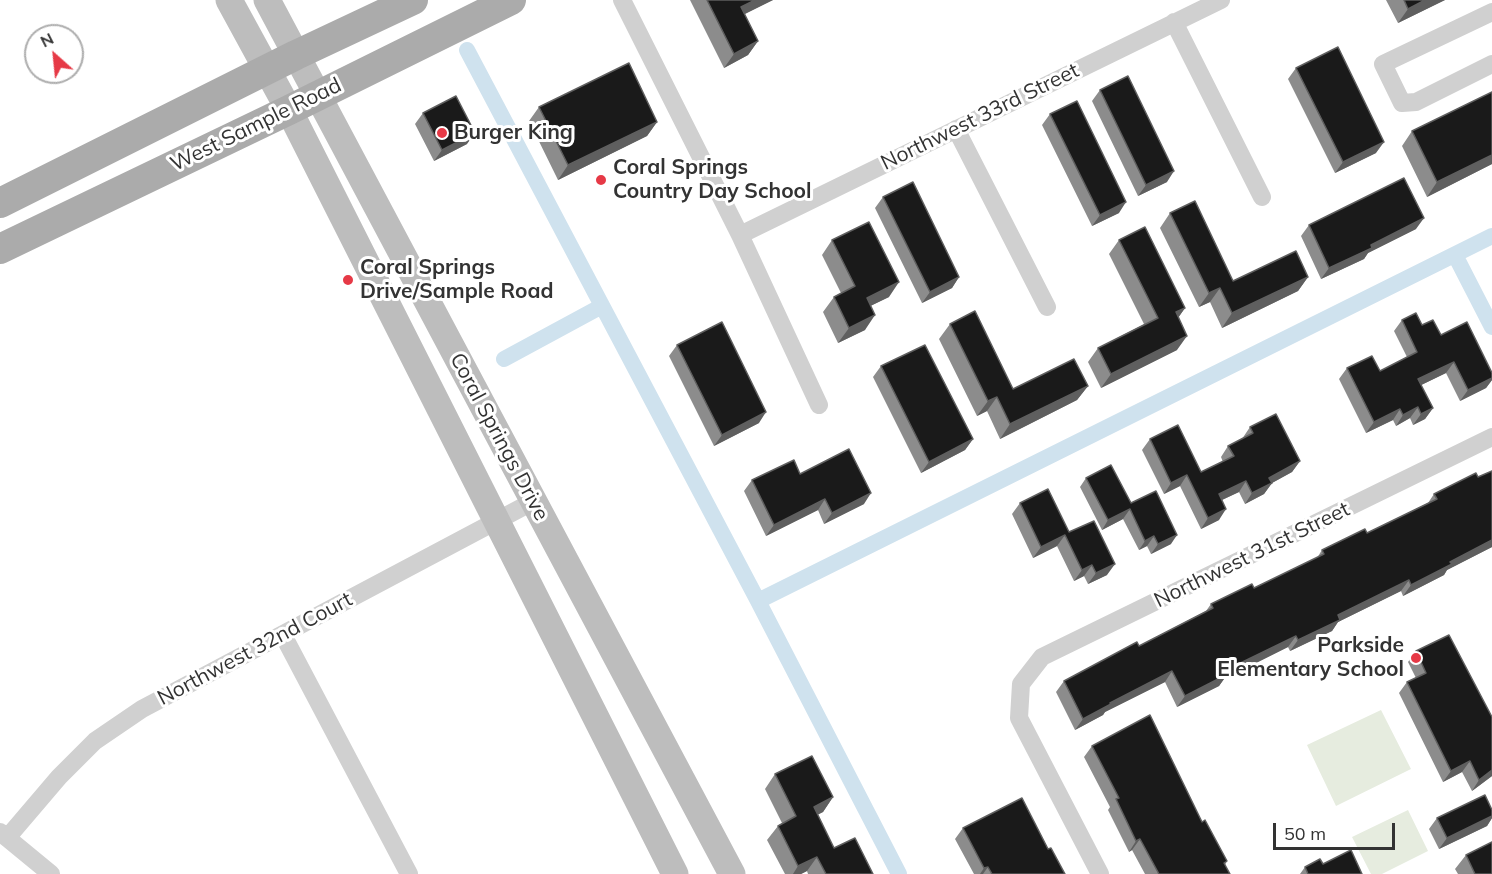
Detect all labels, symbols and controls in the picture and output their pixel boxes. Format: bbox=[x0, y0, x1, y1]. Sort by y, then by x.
north arrow bbox=[24, 24, 84, 84]
text: N bbox=[37, 28, 57, 51]
street label: Northwest 33rd Street bbox=[877, 58, 1083, 176]
street label: West Sample Road bbox=[167, 73, 345, 177]
place label: Burger King bbox=[454, 120, 573, 146]
marker: Burger King bbox=[435, 126, 449, 140]
place label: Coral Springs Country Day School bbox=[613, 155, 811, 205]
marker: Coral Springs Country Day School bbox=[594, 173, 608, 187]
place label: Coral Springs Drive/Sample Road bbox=[360, 255, 553, 305]
marker: Coral Springs Drive/Sample Road bbox=[341, 273, 355, 287]
street label: Coral Springs Drive bbox=[444, 349, 554, 525]
street label: Northwest 31st Street bbox=[1150, 497, 1354, 613]
street label: Northwest 32nd Court bbox=[153, 587, 357, 711]
place label: Parkside Elementary School bbox=[1217, 633, 1404, 683]
marker: Parkside Elementary School bbox=[1409, 651, 1423, 665]
scale bar bbox=[1276, 811, 1398, 849]
text: 50 m bbox=[1284, 822, 1326, 845]

